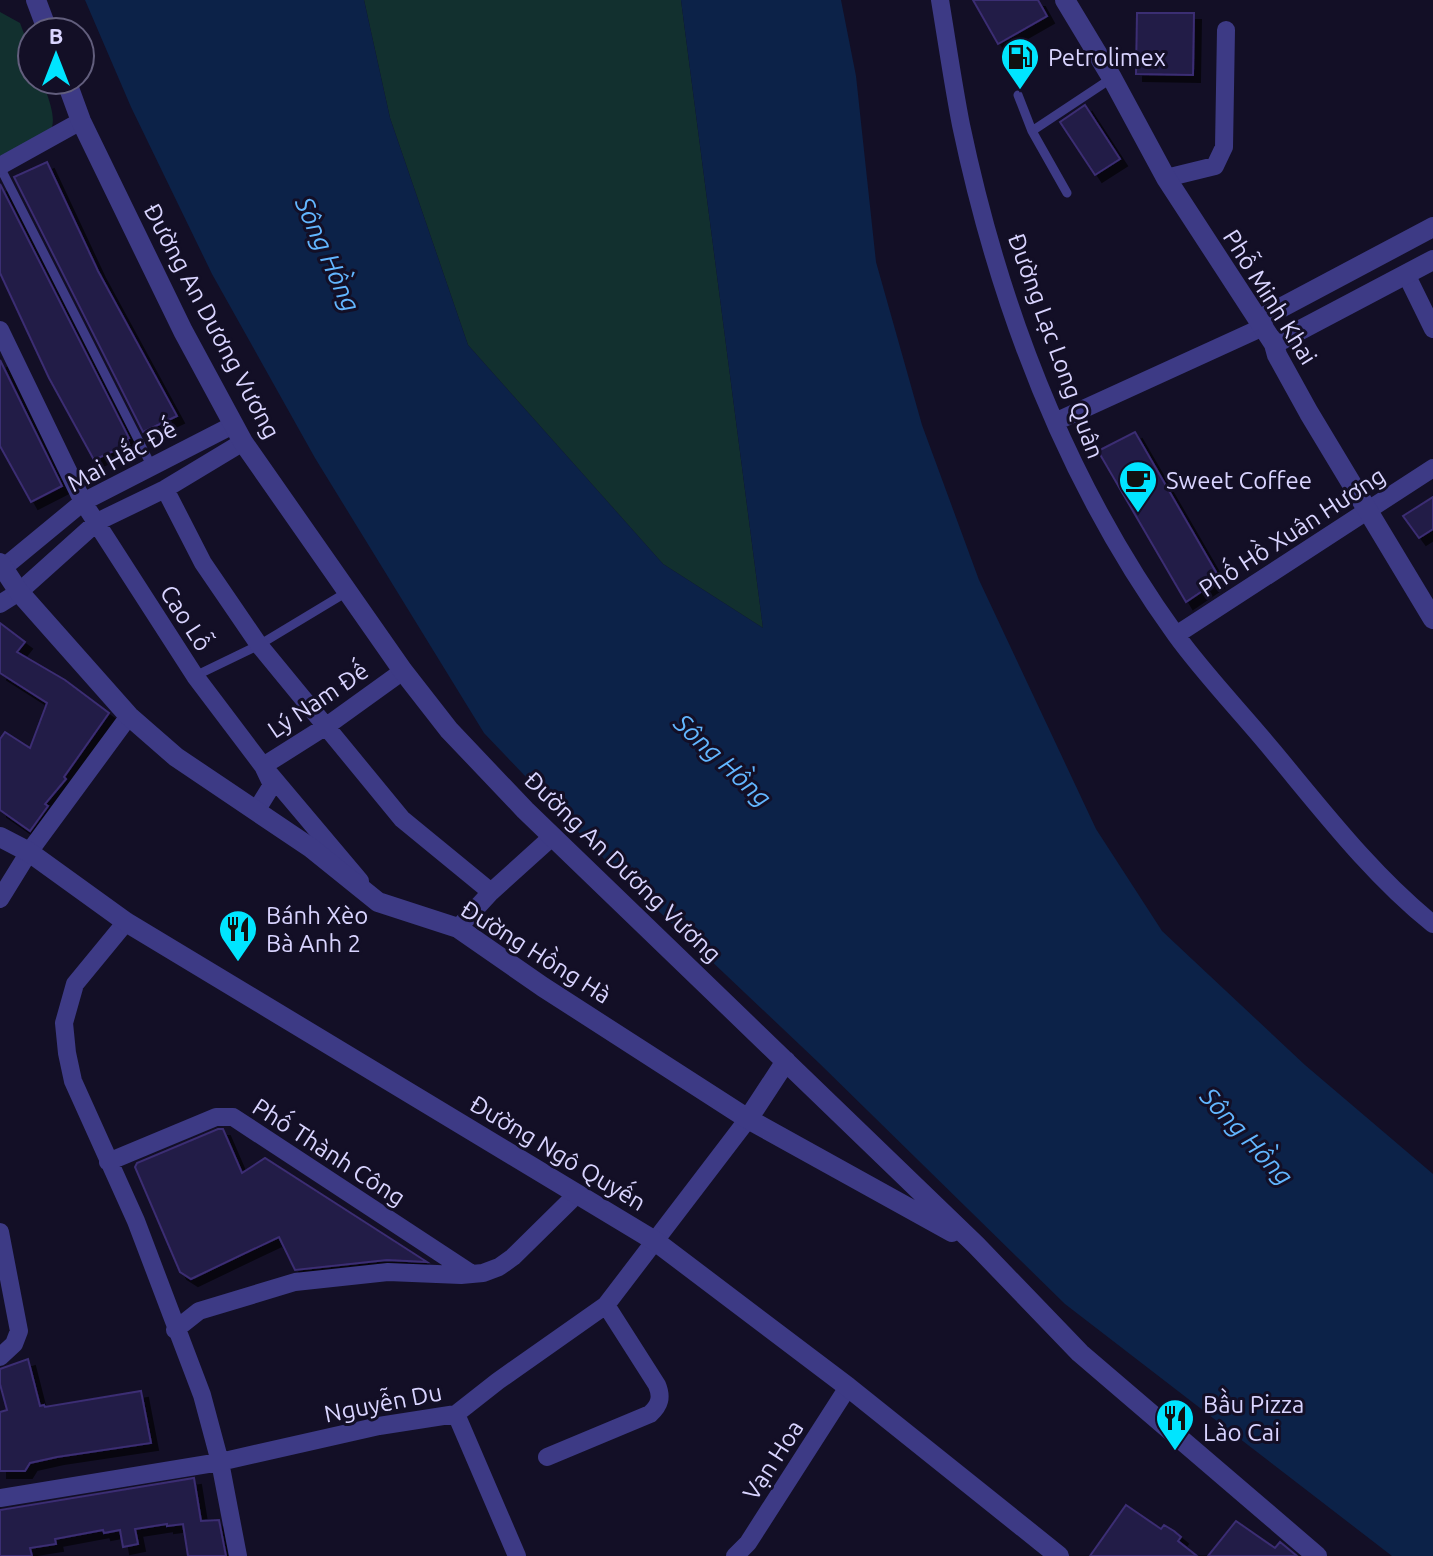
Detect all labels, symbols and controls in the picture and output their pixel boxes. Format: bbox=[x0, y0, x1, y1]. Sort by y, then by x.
north arrow bbox=[16, 16, 96, 96]
text: B bbox=[49, 23, 63, 48]
fuel station icon: Petrolimex bbox=[999, 36, 1041, 91]
place label: Petrolimex bbox=[1048, 44, 1166, 71]
water label: Sông Hồng bbox=[290, 190, 369, 316]
street label: Đường An Dương Vương bbox=[139, 199, 285, 443]
street label: Phỗ Minh Khai bbox=[1218, 223, 1325, 369]
street label: Đường Lạc Long Quân bbox=[1003, 230, 1109, 462]
street label: Mai Hắc Đế bbox=[61, 412, 181, 497]
street label: Phố Hồ Xuân Hương bbox=[1192, 458, 1390, 602]
cafe icon: Sweet Coffee bbox=[1117, 459, 1159, 514]
place label: Sweet Coffee bbox=[1166, 467, 1312, 494]
street label: Cao Lỗ bbox=[155, 579, 220, 656]
street label: Lý Nam Đế bbox=[261, 653, 373, 743]
water label: Sông Hồng bbox=[668, 705, 780, 812]
street label: Đường An Dương Vương bbox=[519, 766, 727, 968]
street label: Đường Hồng Hà bbox=[456, 892, 618, 1009]
place label: Bánh Xèo Bà Anh 2 bbox=[266, 902, 368, 957]
restaurant icon: Bánh Xèo Bà Anh 2 bbox=[217, 908, 259, 963]
water label: Sông Hồng bbox=[1194, 1078, 1302, 1191]
street label: Đường Ngô Quyến bbox=[465, 1087, 653, 1216]
street label: Phố Thành Công bbox=[248, 1089, 412, 1211]
street label: Nguyễn Du bbox=[321, 1376, 444, 1428]
place label: Bầu Pizza Lào Cai bbox=[1203, 1387, 1304, 1446]
restaurant icon: Bầu Pizza Lào Cai bbox=[1154, 1397, 1196, 1452]
street label: Vạn Hoa bbox=[737, 1415, 809, 1505]

